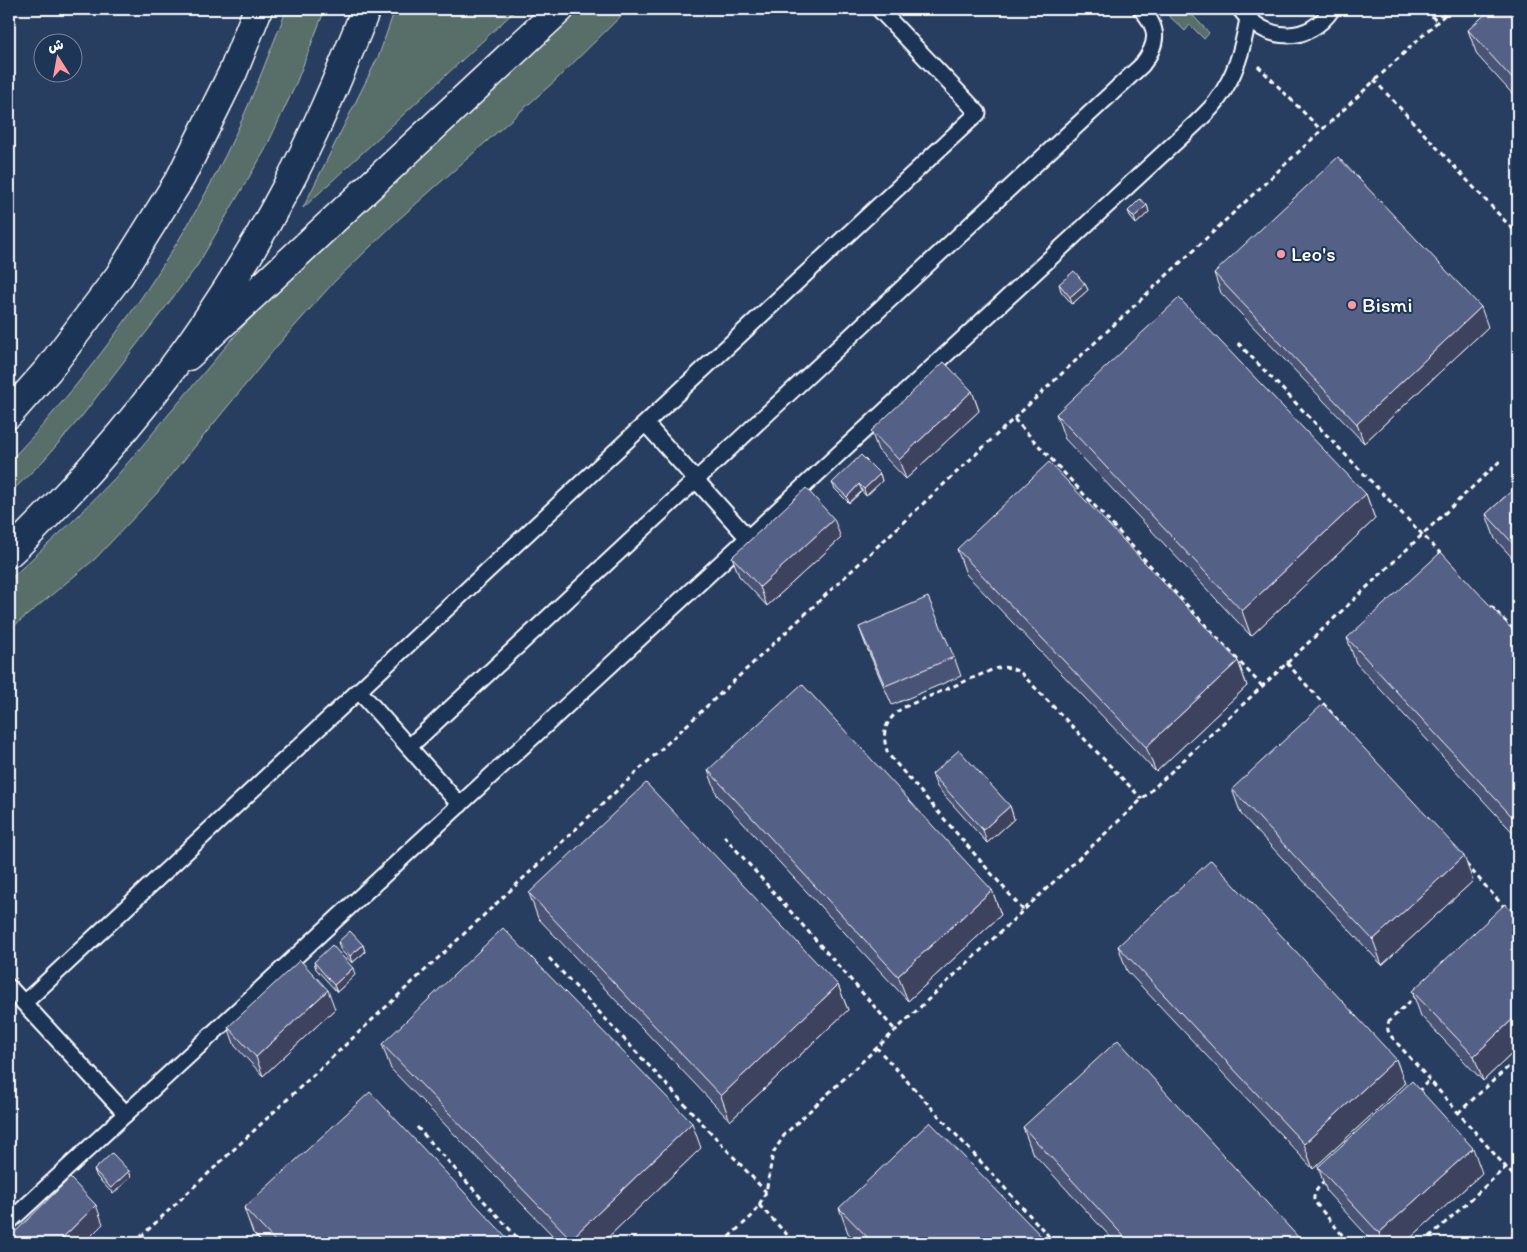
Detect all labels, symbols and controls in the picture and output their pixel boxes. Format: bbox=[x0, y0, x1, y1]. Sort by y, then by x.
north arrow bbox=[32, 32, 82, 82]
text: ش bbox=[46, 36, 65, 56]
place label: Leo's bbox=[1291, 241, 1336, 266]
marker: Leo's bbox=[1275, 248, 1287, 260]
place label: Bismi bbox=[1362, 292, 1413, 317]
marker: Bismi bbox=[1346, 299, 1358, 311]

